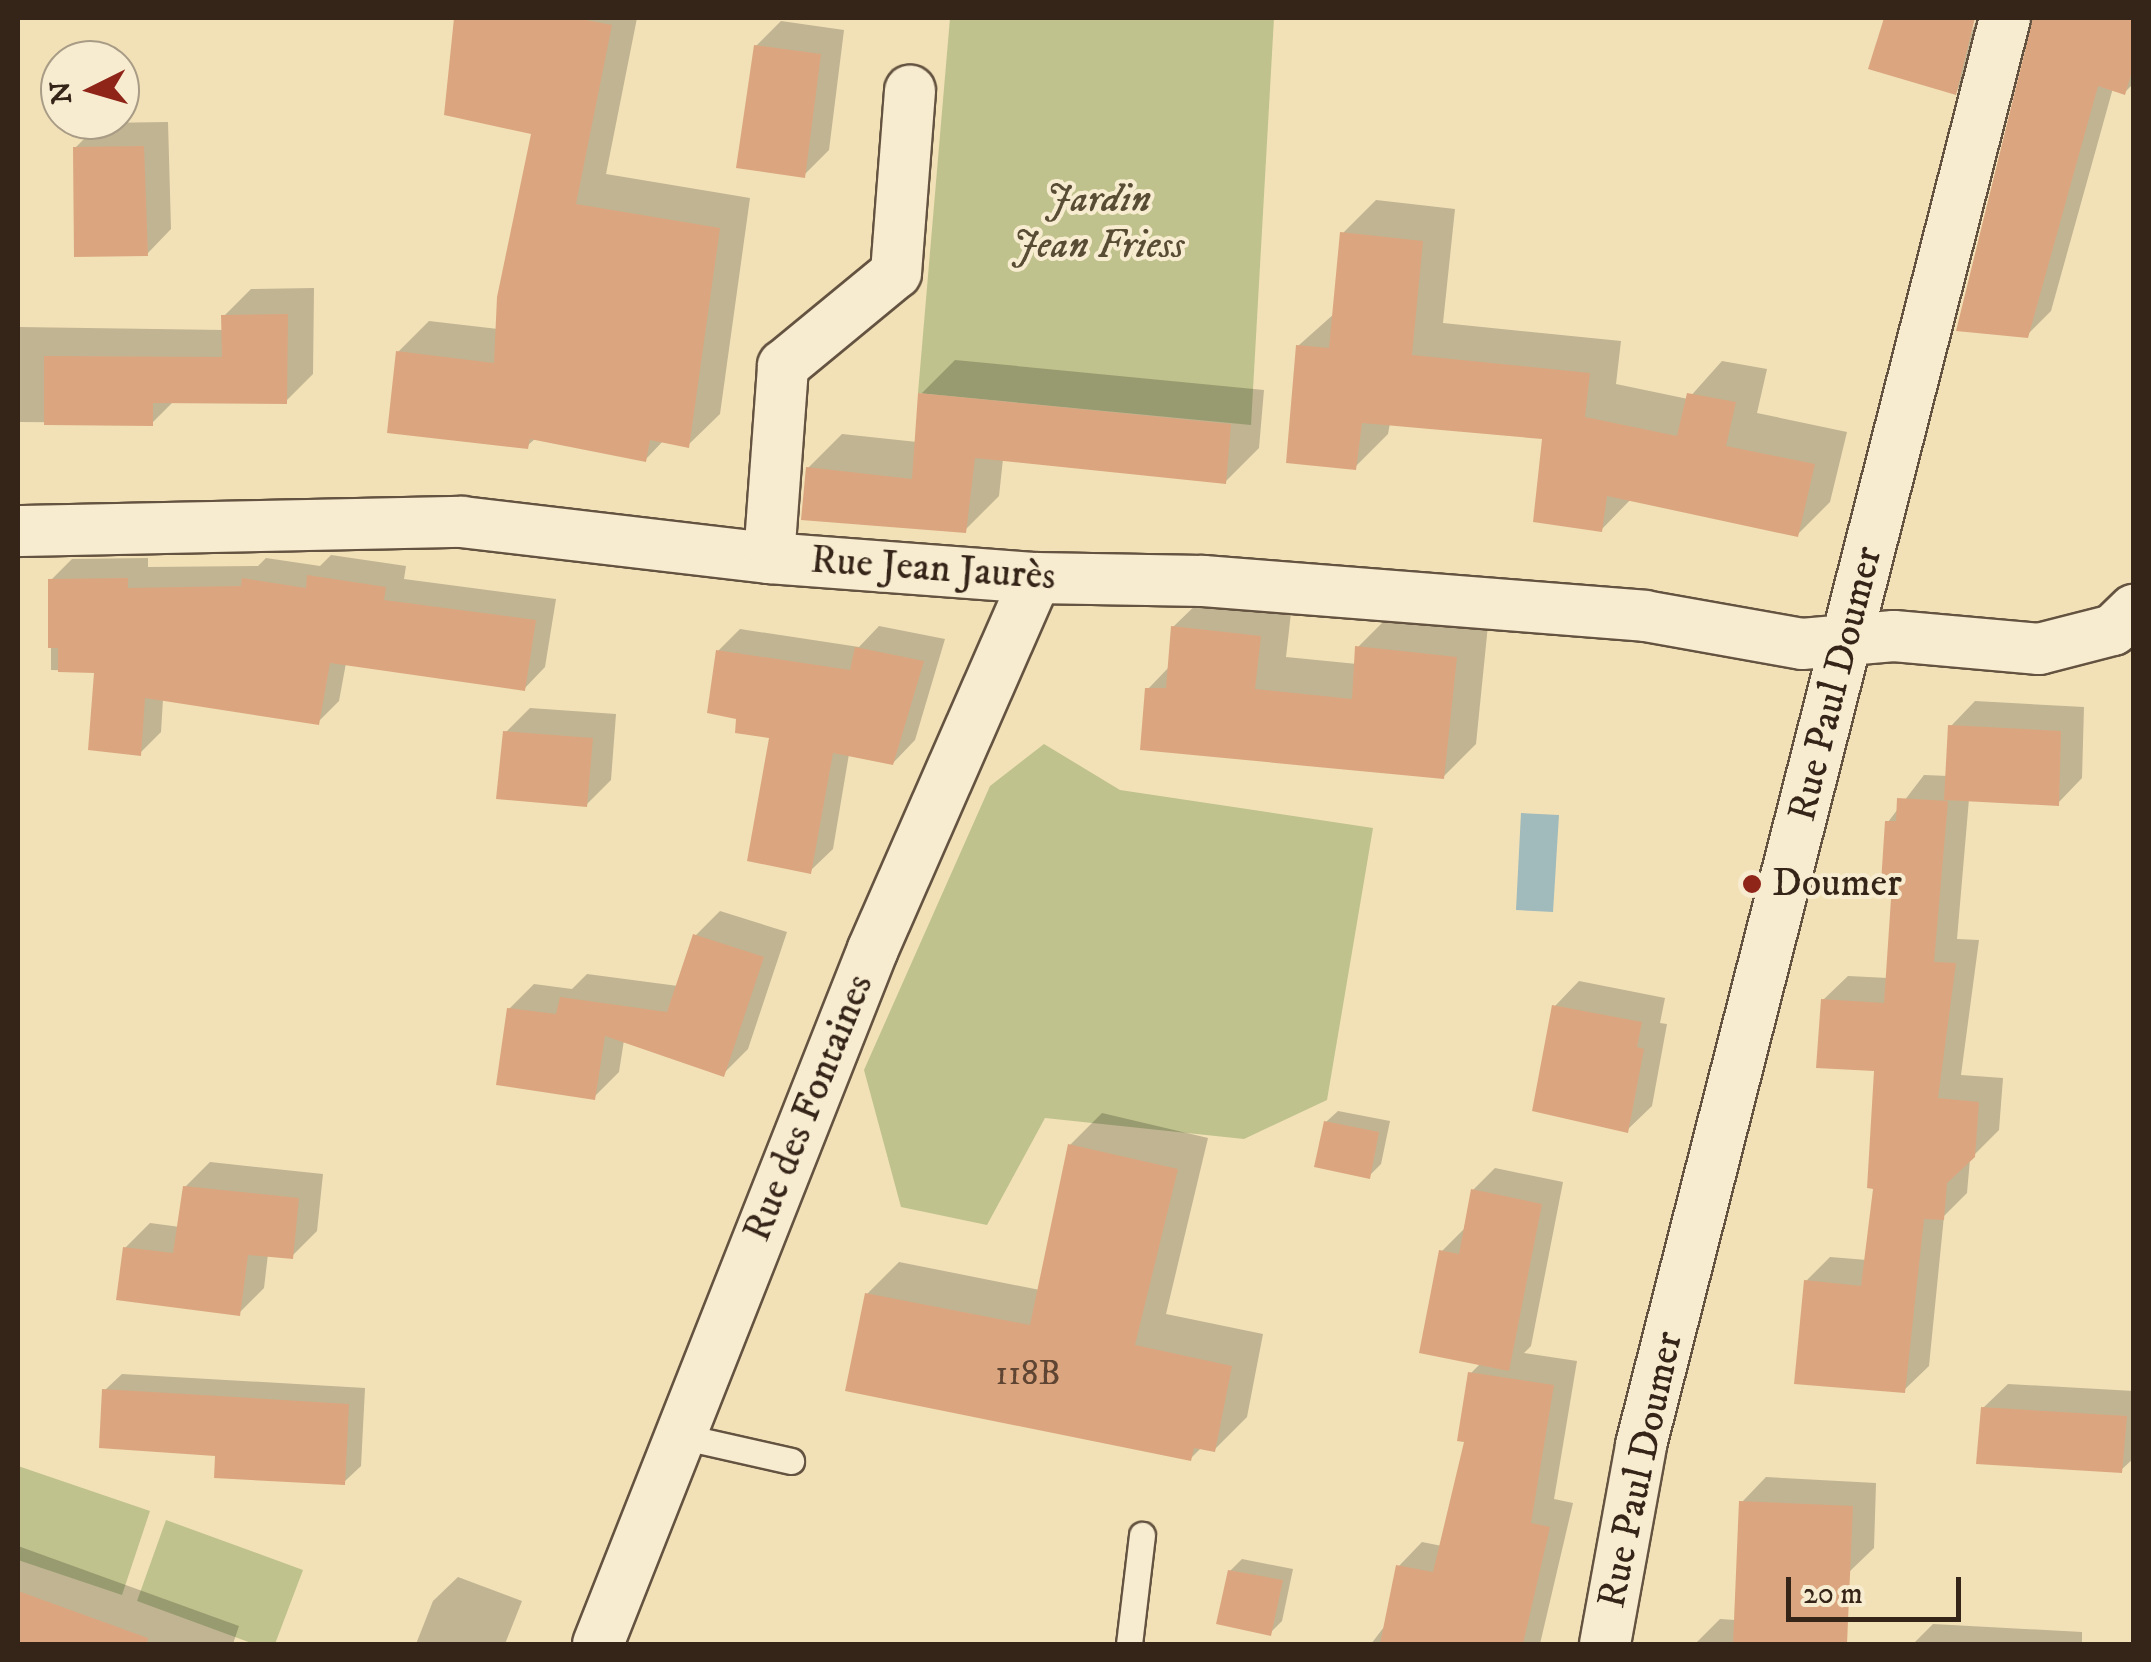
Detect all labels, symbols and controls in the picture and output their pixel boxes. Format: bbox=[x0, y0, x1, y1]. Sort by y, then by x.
north arrow bbox=[40, 40, 140, 140]
text: N bbox=[43, 80, 80, 105]
park label: Jardin Jean Friess bbox=[1012, 176, 1184, 270]
street label: Rue Jean Jaurès bbox=[809, 536, 1057, 602]
street label: Rue Paul Doumer bbox=[1779, 542, 1893, 826]
place label: Doumer bbox=[1772, 860, 1902, 908]
marker: Doumer bbox=[1741, 873, 1763, 895]
street label: Rue des Fontaines bbox=[734, 968, 884, 1248]
street label: Rue Paul Doumer bbox=[1588, 1328, 1694, 1612]
house number: 118B bbox=[995, 1353, 1061, 1395]
scale bar bbox=[1791, 1557, 1966, 1619]
text: 20 m bbox=[1803, 1576, 1863, 1613]

